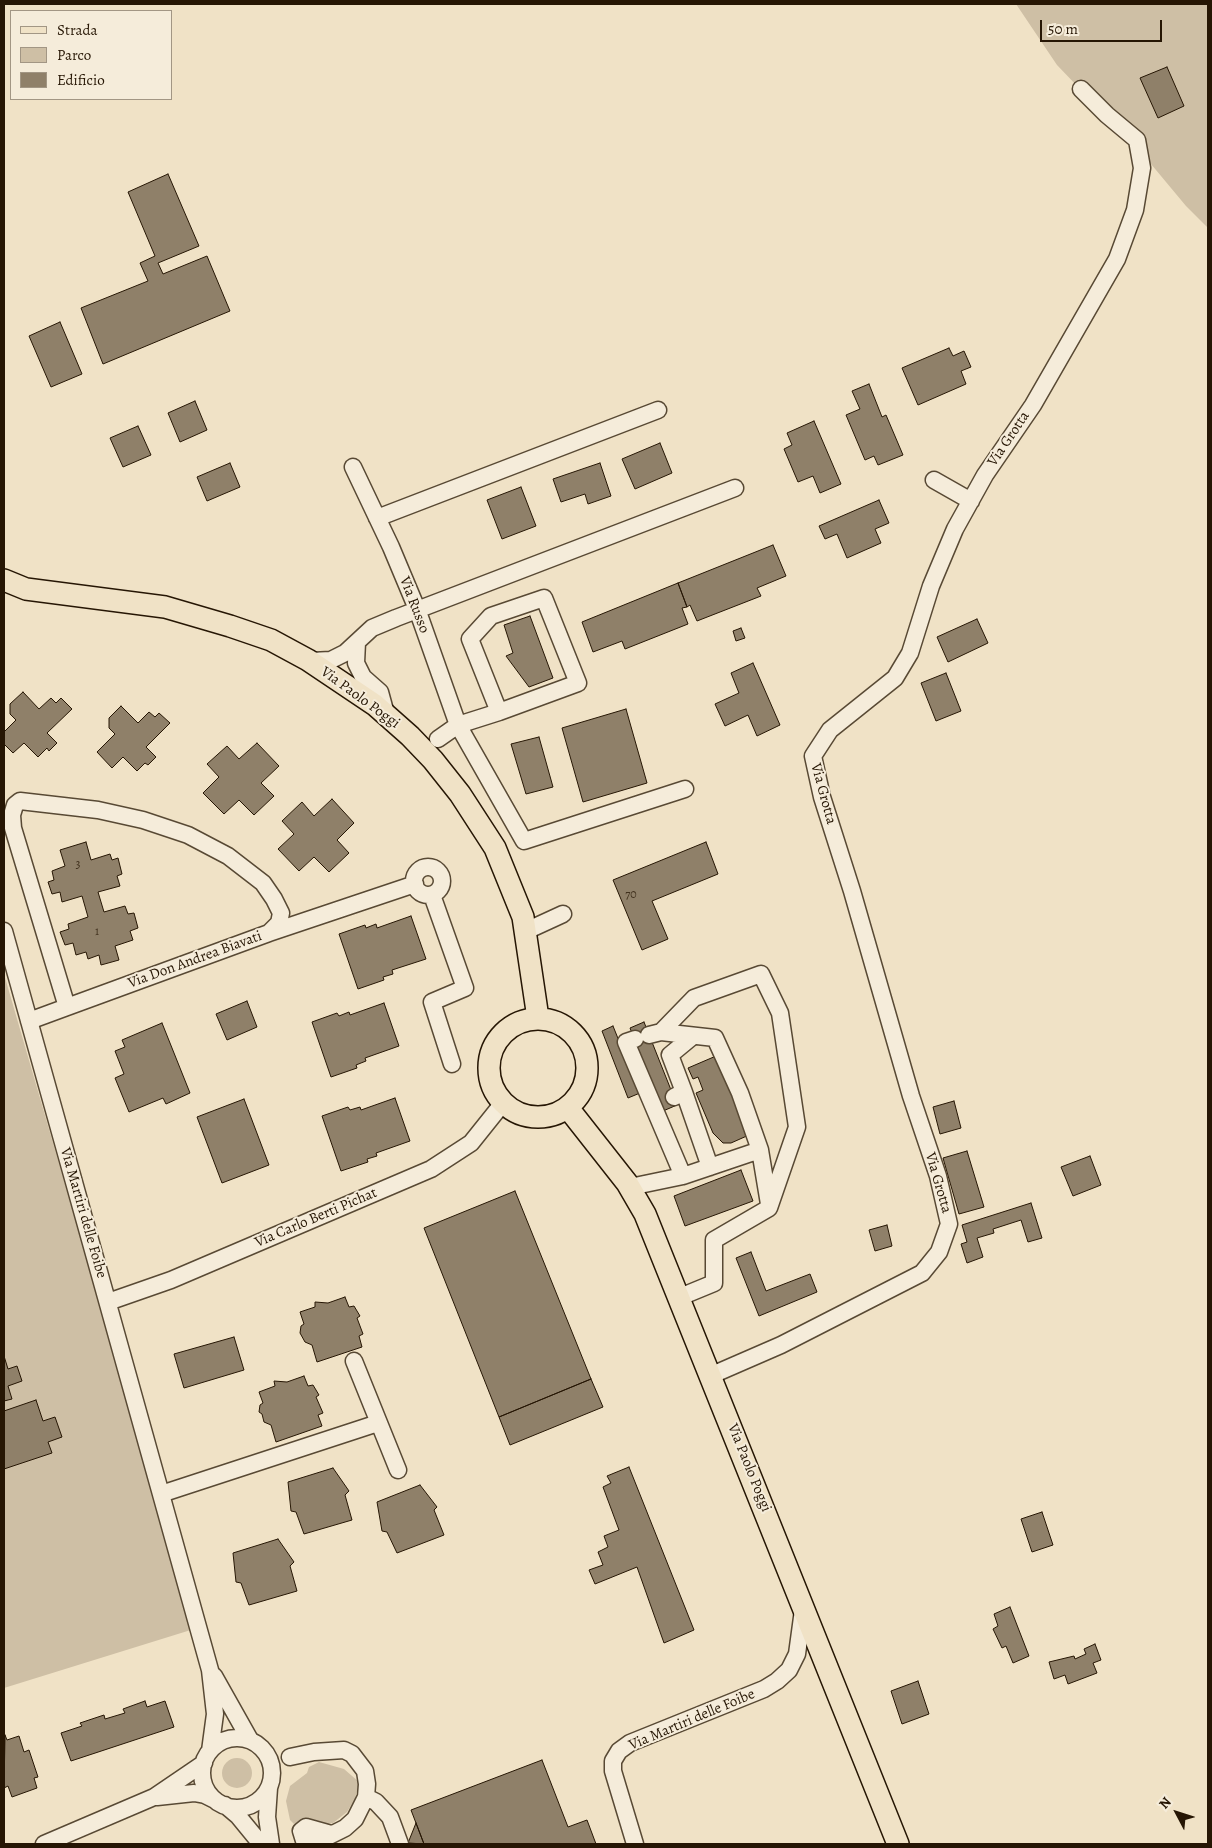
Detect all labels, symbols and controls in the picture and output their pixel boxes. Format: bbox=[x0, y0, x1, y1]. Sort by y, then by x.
legend bbox=[10, 10, 172, 100]
scale bar bbox=[1042, 10, 1164, 42]
text: 50 m bbox=[1048, 19, 1078, 39]
text: Strada bbox=[57, 20, 98, 40]
text: Parco bbox=[57, 45, 91, 65]
text: Edificio bbox=[57, 70, 105, 90]
street label: Via Grotta bbox=[984, 408, 1034, 470]
street label: Via Russo bbox=[395, 574, 433, 636]
street label: Via Paolo Poggi bbox=[317, 663, 403, 733]
street label: Via Grotta bbox=[806, 762, 840, 826]
house number: 3 bbox=[76, 858, 80, 872]
house number: 70 bbox=[625, 888, 637, 902]
house number: 1 bbox=[95, 925, 99, 939]
street label: Via Don Andrea Biavati bbox=[126, 927, 264, 993]
street label: Via Martiri delle Foibe bbox=[56, 1146, 110, 1280]
street label: Via Grotta bbox=[921, 1151, 955, 1215]
street label: Via Carlo Berti Pichat bbox=[252, 1184, 380, 1252]
street label: Via Paolo Poggi bbox=[723, 1421, 775, 1515]
street label: Via Martiri delle Foibe bbox=[626, 1685, 758, 1755]
north arrow bbox=[1152, 1788, 1202, 1838]
text: N bbox=[1155, 1793, 1176, 1813]

